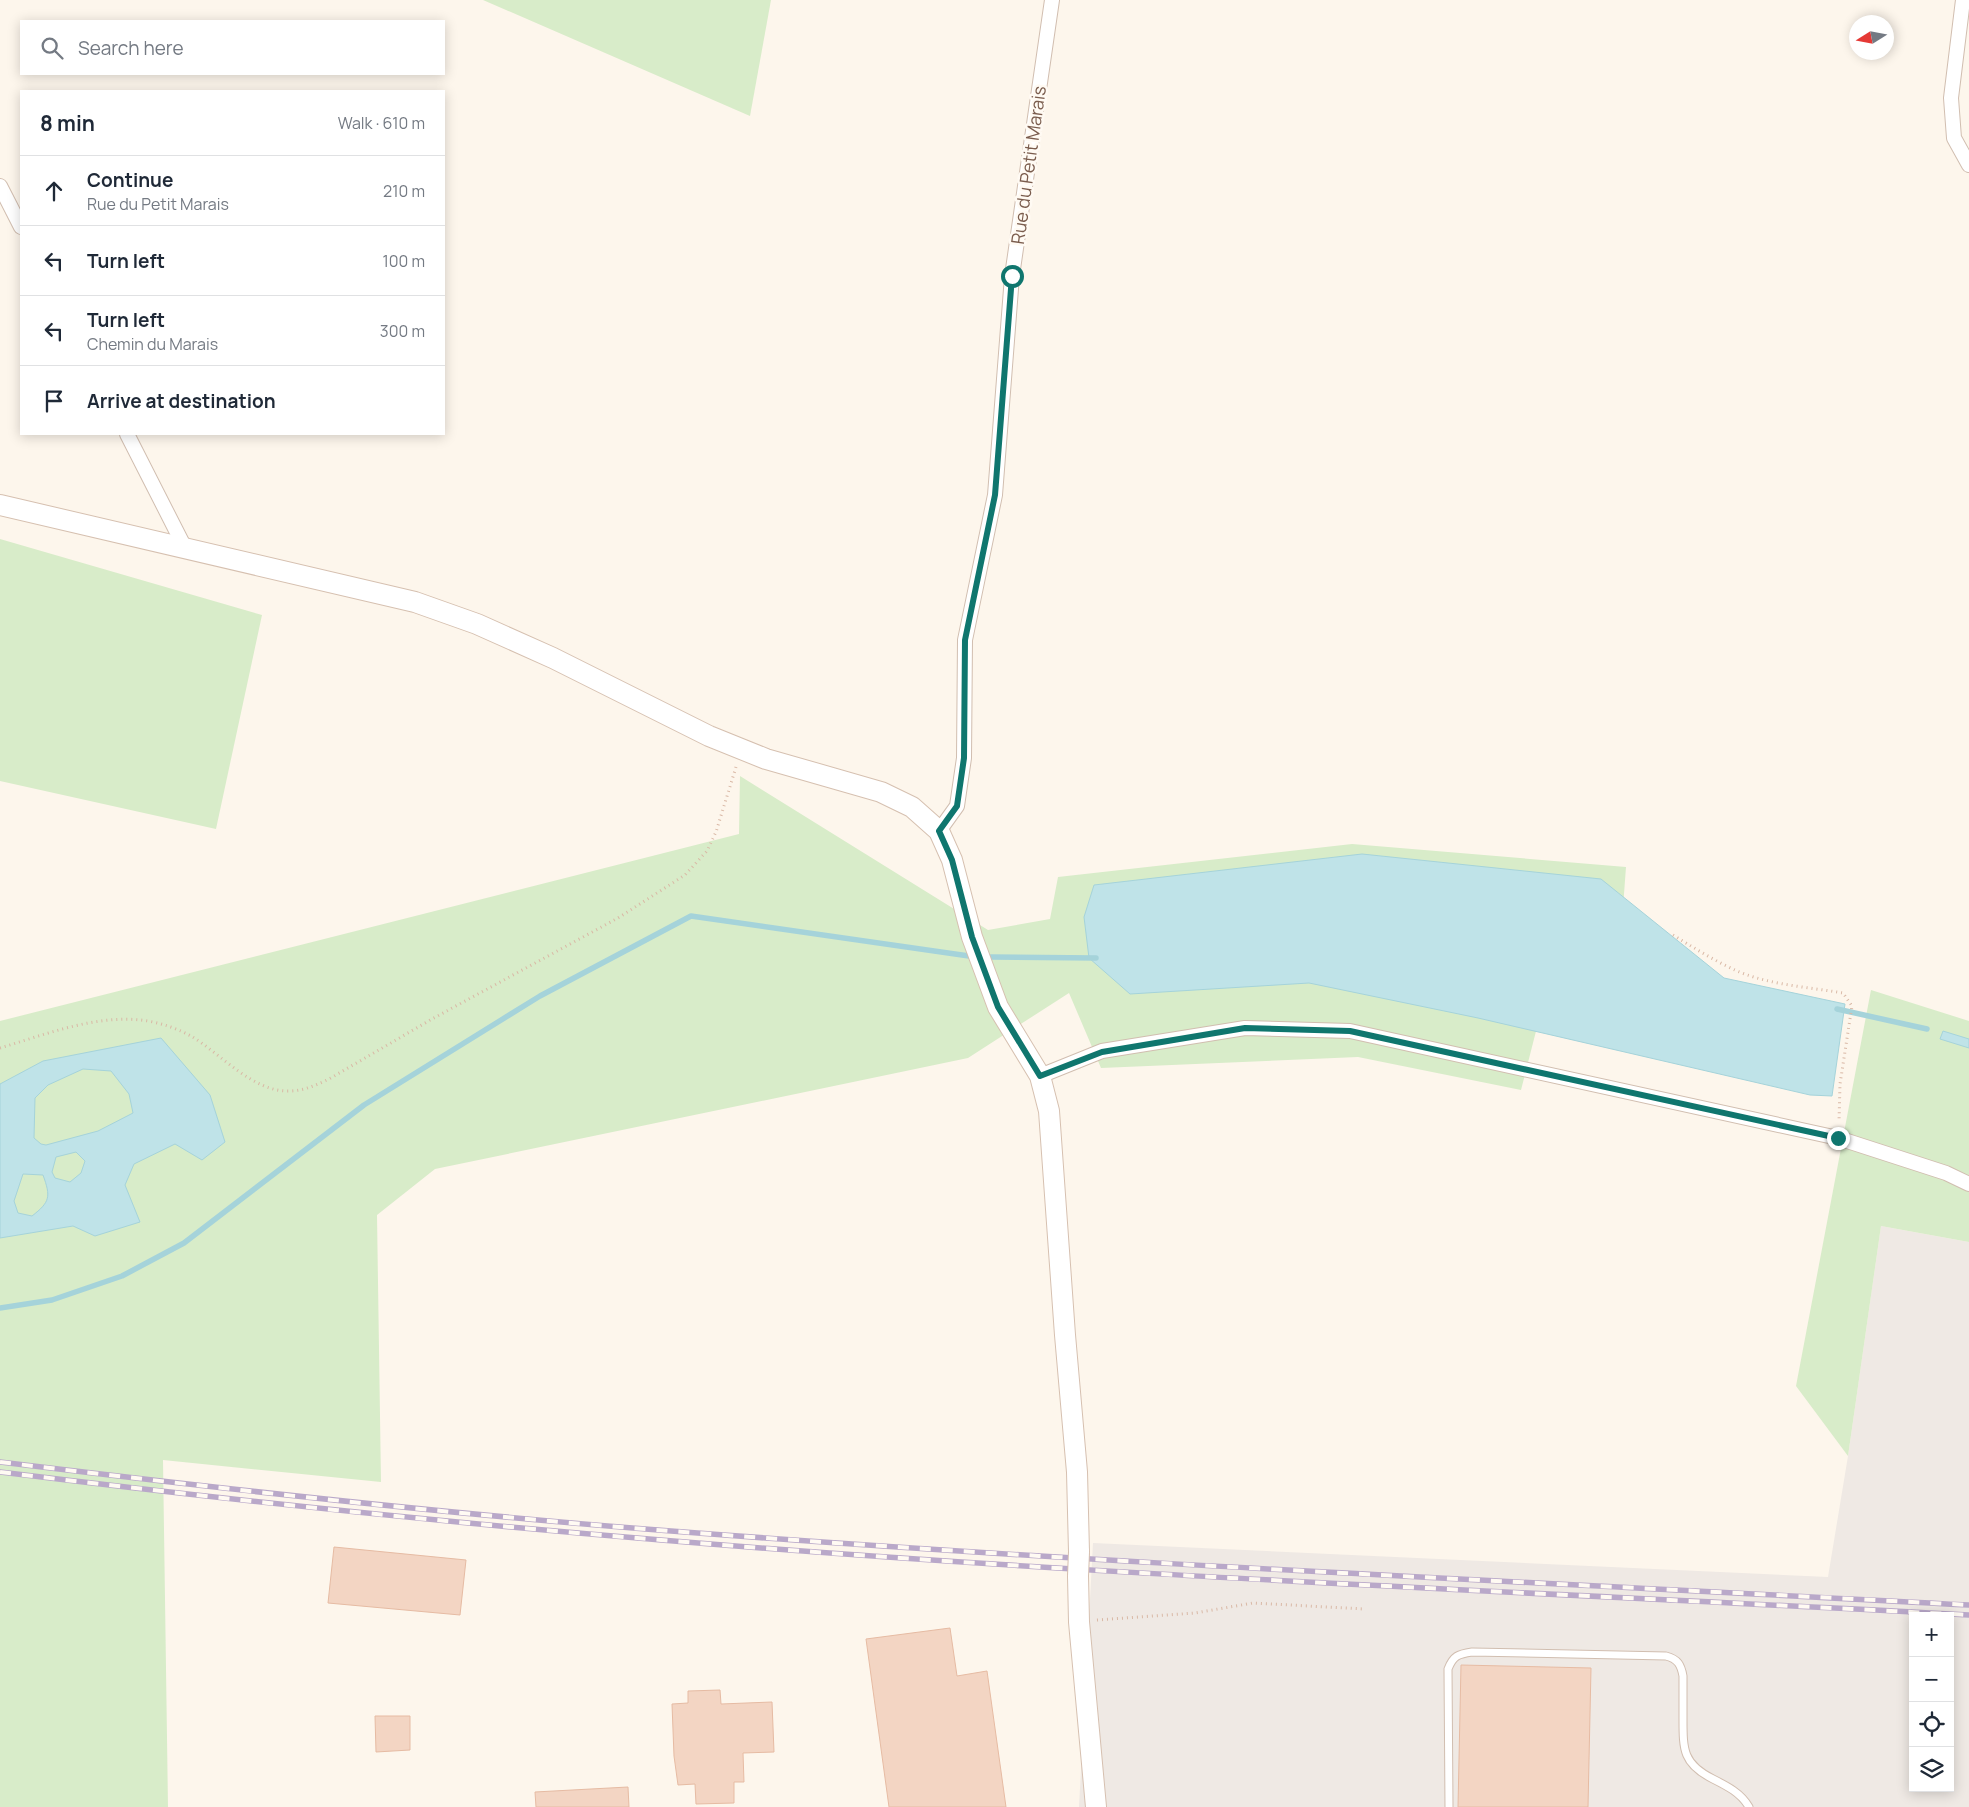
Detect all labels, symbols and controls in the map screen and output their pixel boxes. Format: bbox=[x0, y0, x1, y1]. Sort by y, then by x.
north arrow bbox=[1849, 15, 1894, 60]
search box bbox=[20, 20, 445, 75]
icon: search bbox=[38, 34, 66, 62]
text: Search here bbox=[78, 35, 184, 61]
street label: Rue du Petit Marais bbox=[1005, 84, 1051, 246]
text: 8 min bbox=[40, 109, 95, 137]
text: Walk · 610 m bbox=[338, 112, 425, 134]
text: Continue bbox=[87, 167, 173, 193]
icon: ahead bbox=[40, 177, 68, 205]
text: 210 m bbox=[383, 180, 425, 202]
text: Rue du Petit Marais bbox=[87, 193, 229, 215]
icon: left bbox=[40, 247, 68, 275]
text: Turn left bbox=[87, 248, 165, 274]
text: 100 m bbox=[382, 250, 425, 272]
route start bbox=[1001, 265, 1024, 288]
text: Turn left bbox=[87, 307, 165, 333]
icon: left bbox=[40, 317, 68, 345]
text: 300 m bbox=[380, 320, 425, 342]
text: Chemin du Marais bbox=[87, 333, 218, 355]
icon: arrive bbox=[40, 387, 68, 415]
text: Arrive at destination bbox=[87, 388, 276, 414]
route end bbox=[1827, 1127, 1850, 1150]
map controls bbox=[1909, 1612, 1954, 1792]
button: + bbox=[1909, 1612, 1954, 1657]
button: − bbox=[1909, 1657, 1954, 1702]
button: locate bbox=[1909, 1702, 1954, 1747]
button: layers bbox=[1909, 1747, 1954, 1792]

